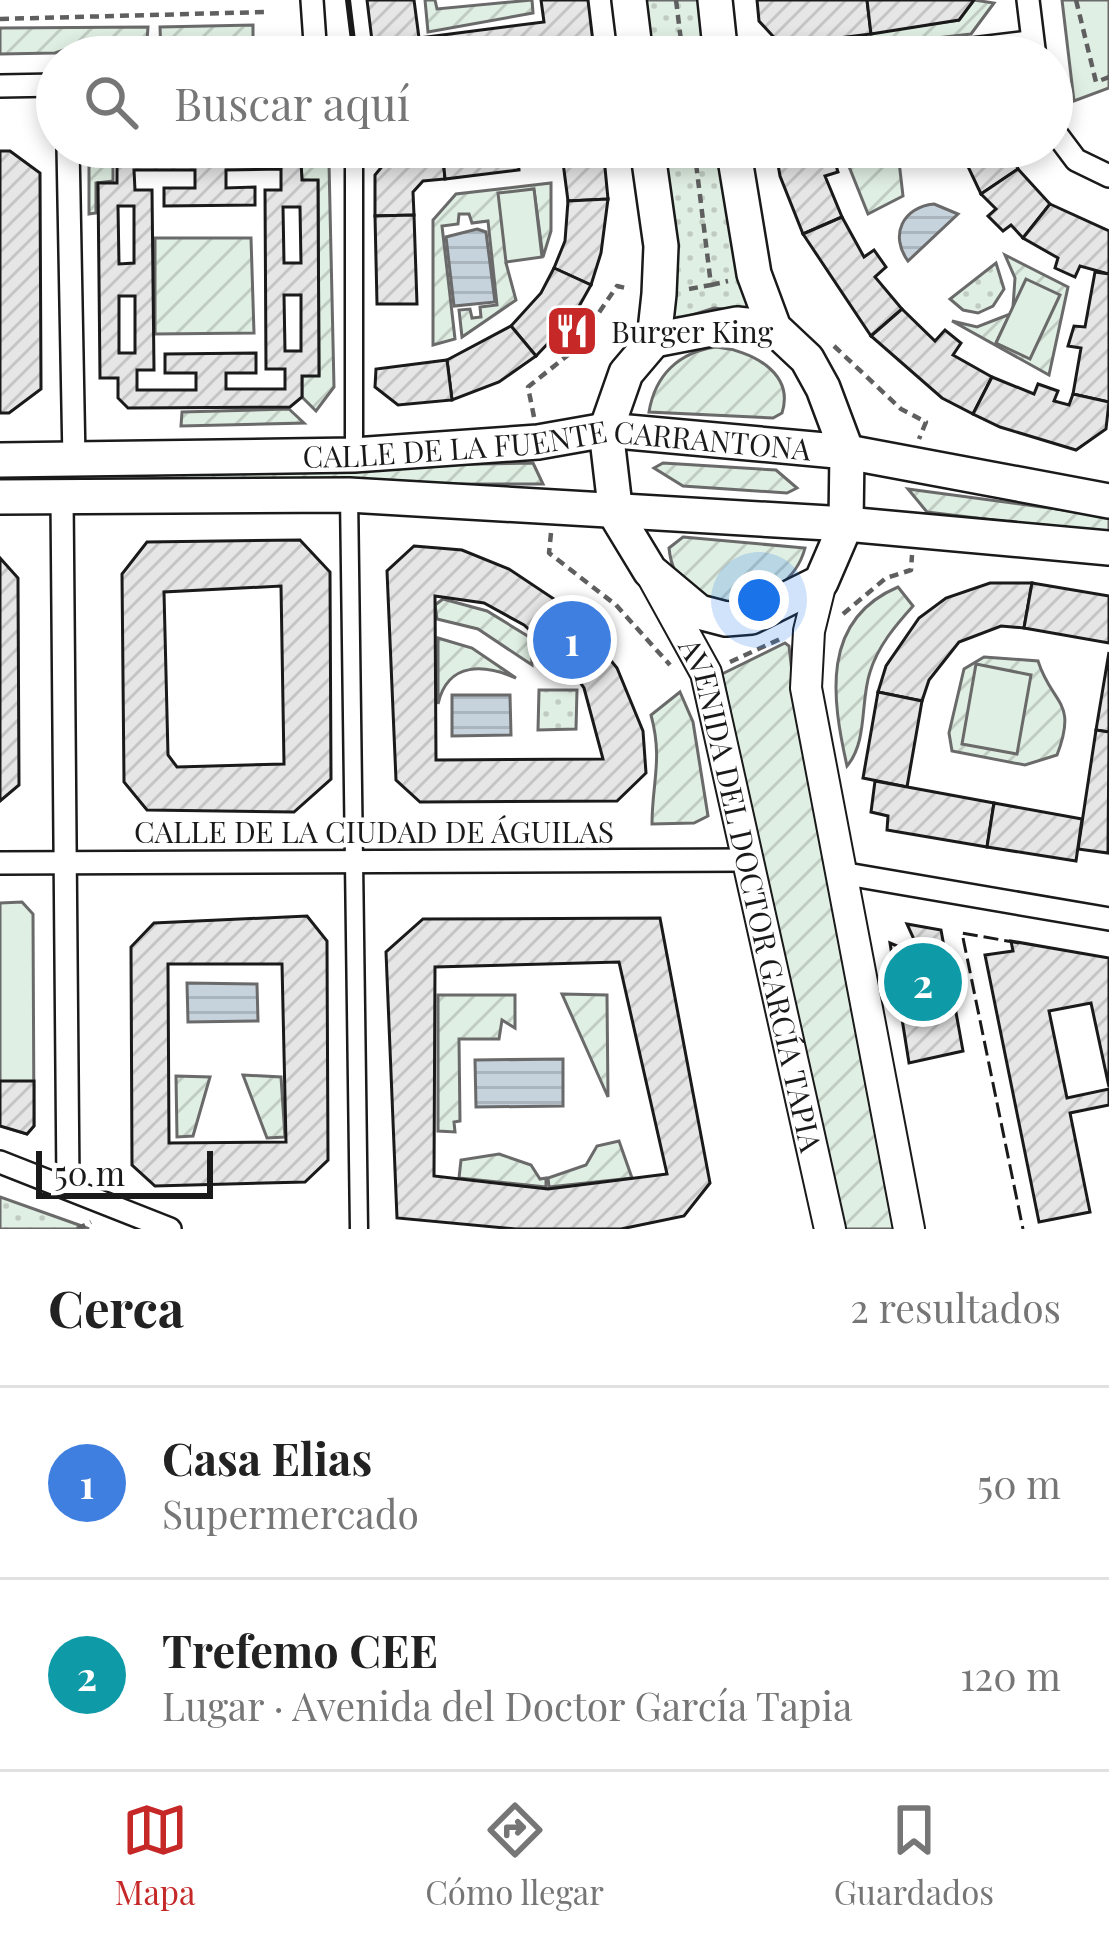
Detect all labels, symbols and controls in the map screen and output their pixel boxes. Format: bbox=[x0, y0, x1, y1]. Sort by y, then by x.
search box bbox=[36, 36, 1073, 168]
icon: search bbox=[78, 69, 144, 135]
text: Buscar aquí bbox=[174, 72, 410, 132]
restaurant icon: Burger King bbox=[544, 303, 600, 359]
place label: Burger King bbox=[611, 311, 773, 351]
street label: CALLE DE LA FUENTE CARRANTONA bbox=[302, 410, 814, 476]
your location bbox=[729, 570, 789, 630]
pin: 1 bbox=[533, 595, 611, 685]
street label: AVENIDA DEL DOCTOR GARCÍA TAPIA bbox=[670, 630, 832, 1157]
street label: CALLE DE LA CIUDAD DE ÁGUILAS bbox=[134, 811, 614, 851]
pin: 2 bbox=[884, 937, 962, 1027]
scale bar bbox=[36, 1145, 213, 1198]
text: 50 m bbox=[54, 1150, 125, 1194]
text: Cerca bbox=[48, 1273, 184, 1341]
text: 2 resultados bbox=[850, 1281, 1061, 1333]
text: Casa Elias bbox=[162, 1427, 372, 1487]
text: 1 bbox=[80, 1457, 94, 1509]
text: 50 m bbox=[977, 1457, 1061, 1509]
text: Supermercado bbox=[162, 1487, 419, 1539]
text: Trefemo CEE bbox=[162, 1619, 438, 1679]
text: 2 bbox=[77, 1649, 97, 1701]
text: 120 m bbox=[960, 1649, 1061, 1701]
text: Lugar · Avenida del Doctor García Tapia bbox=[162, 1679, 852, 1731]
tab: Mapa bbox=[115, 1797, 195, 1913]
tab: Cómo llegar bbox=[425, 1797, 604, 1913]
tab: Guardados bbox=[834, 1797, 994, 1913]

